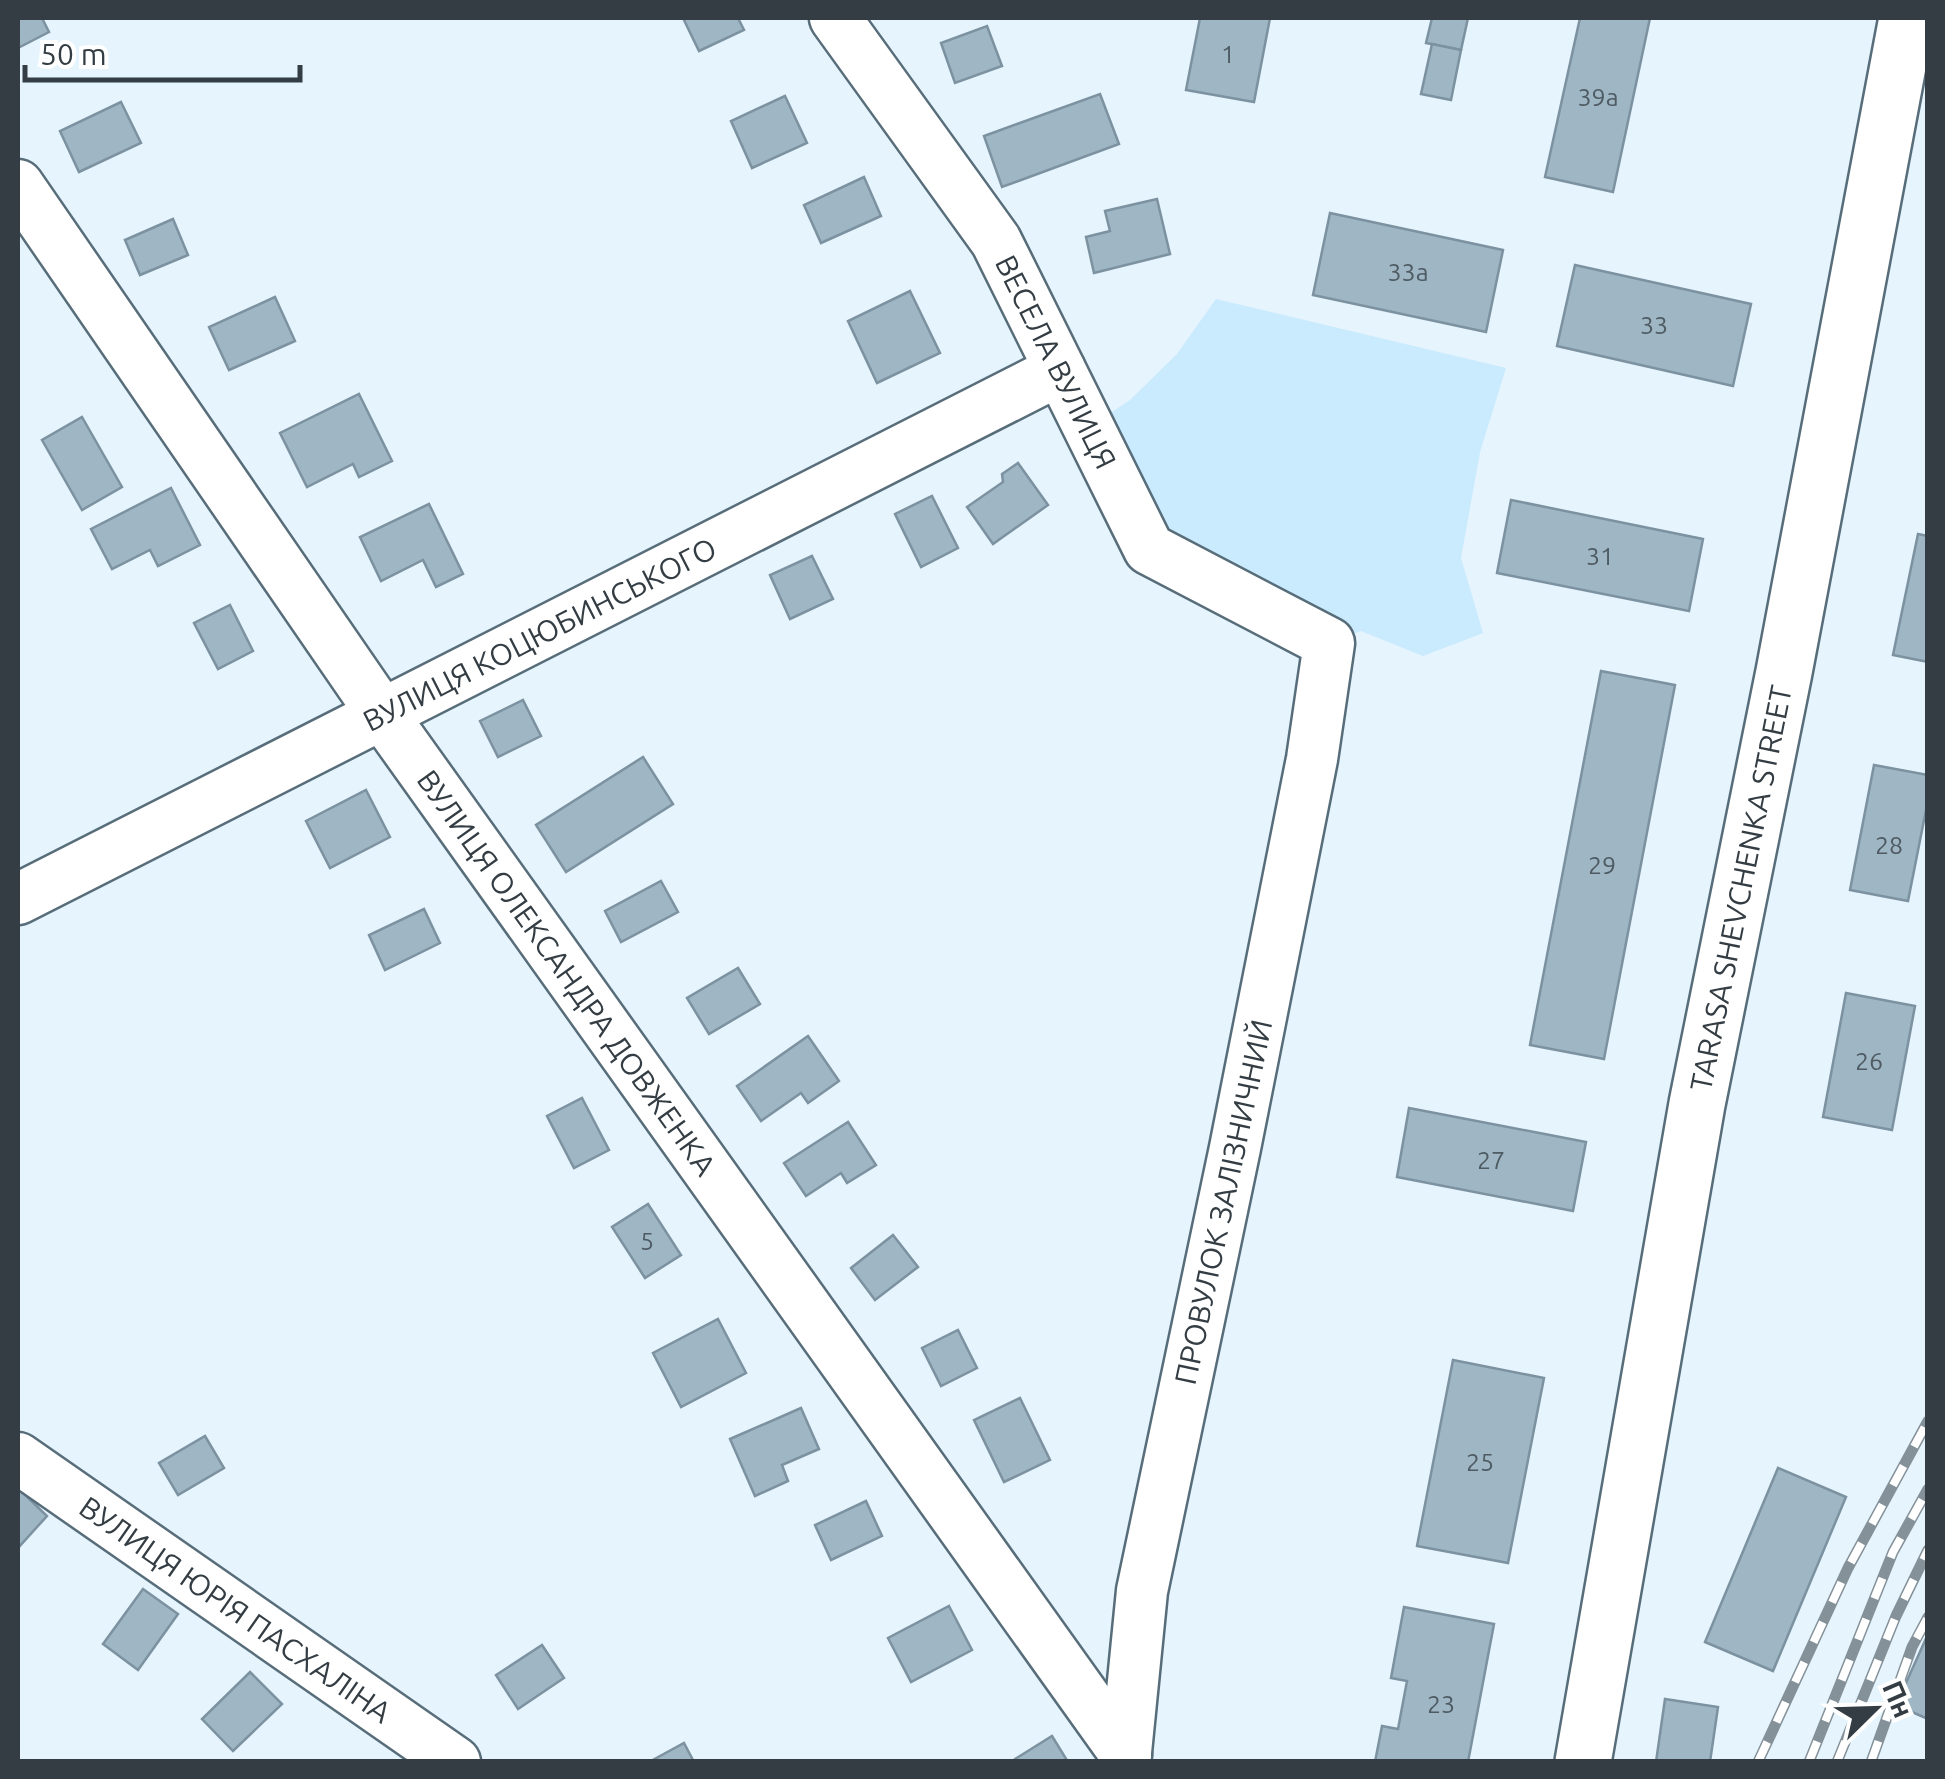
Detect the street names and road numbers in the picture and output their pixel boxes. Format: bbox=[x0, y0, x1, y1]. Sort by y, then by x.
street label: ВЕСЕЛА ВУЛИЦЯ bbox=[989, 250, 1123, 474]
street label: ВУЛИЦЯ КОЦЮБИНСЬКОГО bbox=[357, 530, 722, 738]
street label: TARASA SHEVCHENKA STREET bbox=[1683, 682, 1798, 1094]
street label: ВУЛИЦЯ ОЛЕКСАНДРА ДОВЖЕНКА bbox=[411, 763, 723, 1182]
street label: ПРОВУЛОК ЗАЛІЗНИЧНИЙ bbox=[1168, 1017, 1278, 1387]
street label: ВУЛИЦЯ ЮРІЯ ПАСХАЛІНА bbox=[73, 1489, 398, 1730]

